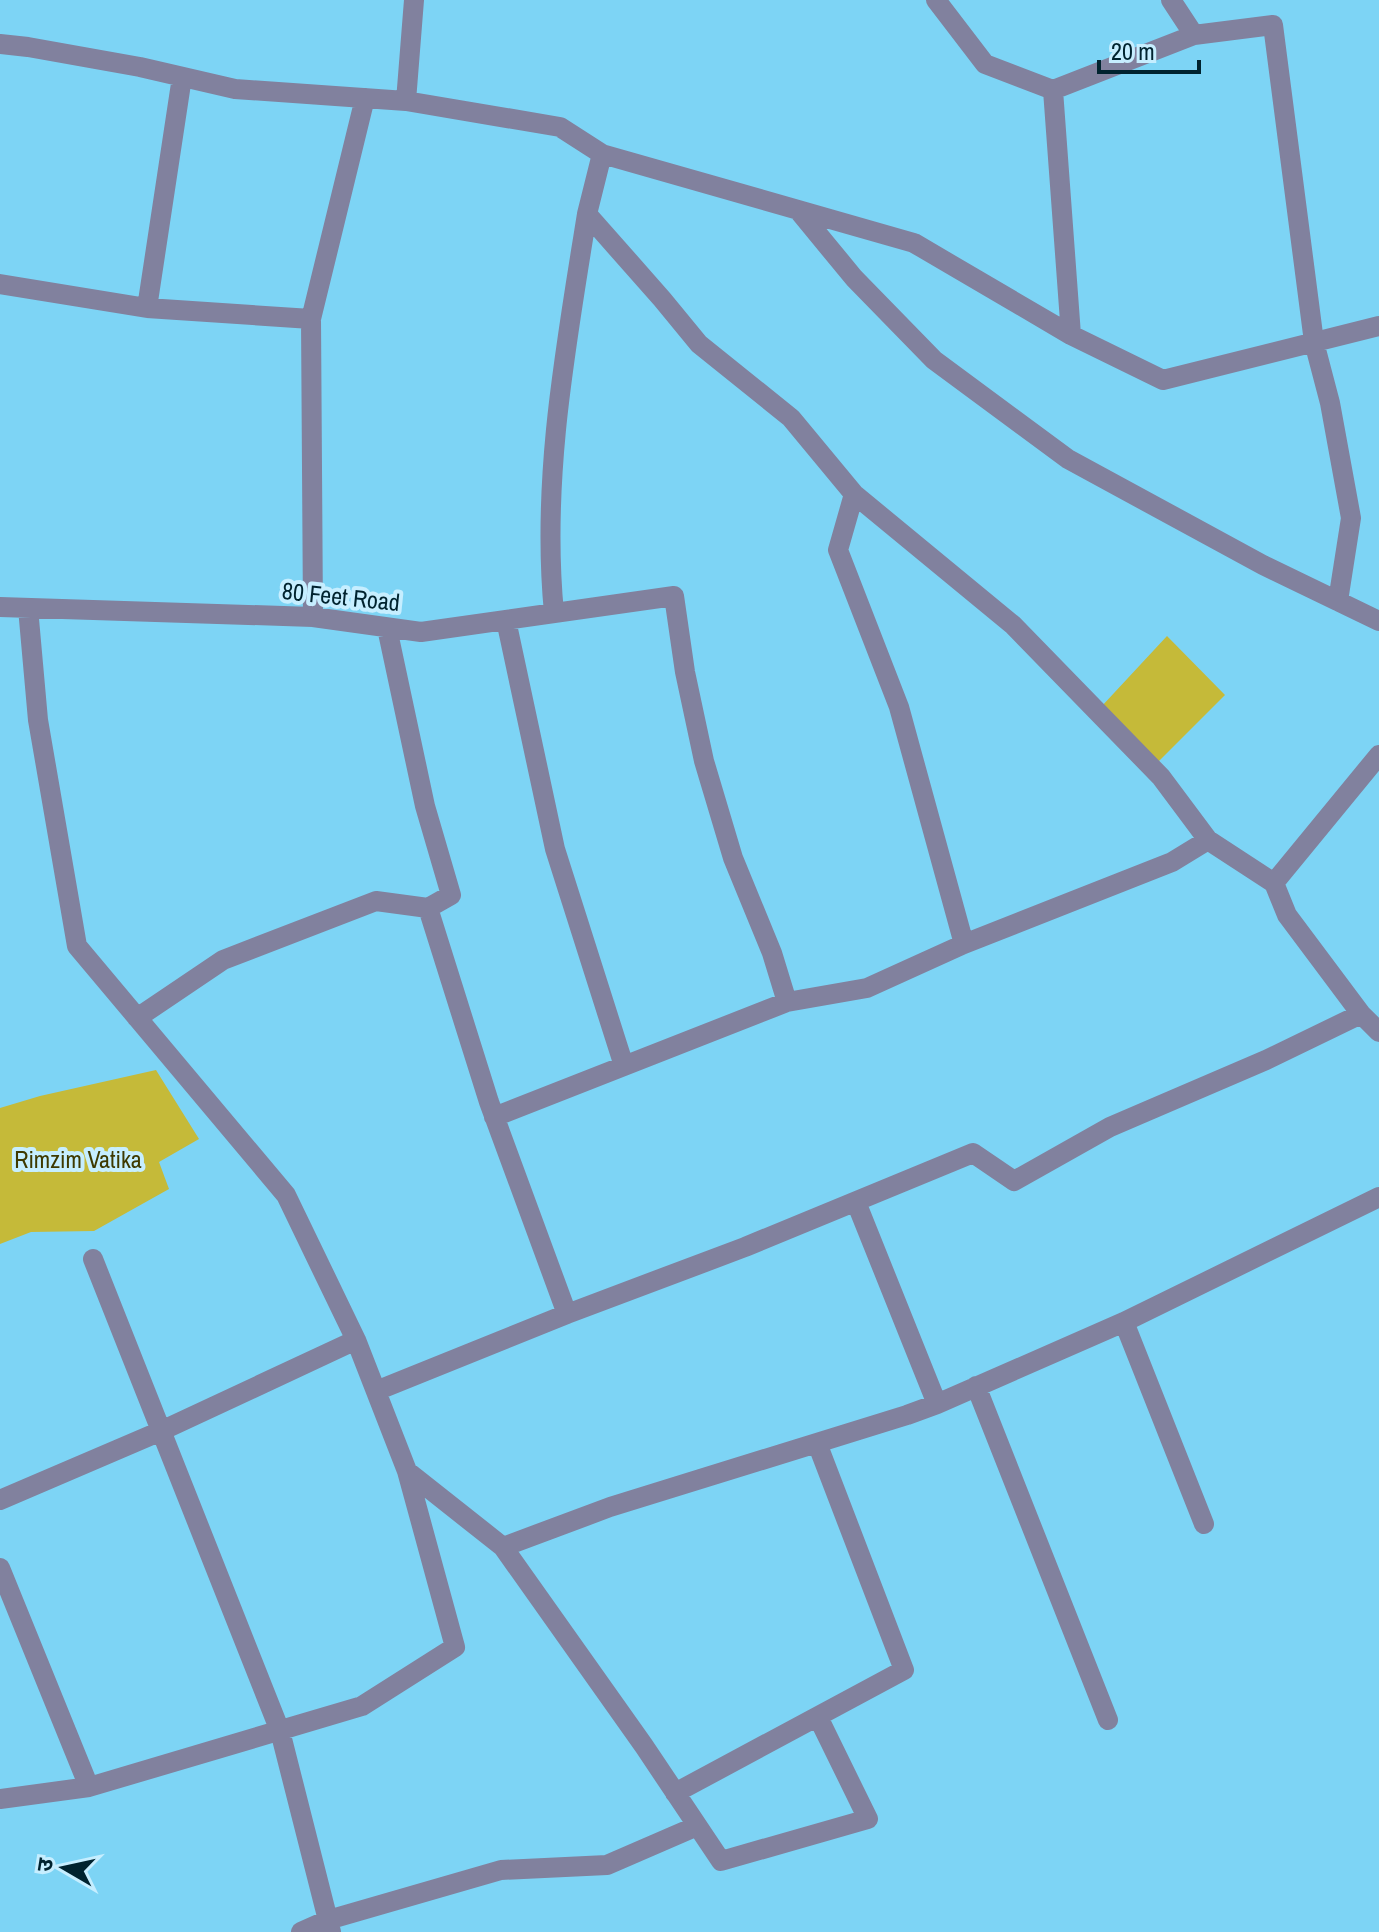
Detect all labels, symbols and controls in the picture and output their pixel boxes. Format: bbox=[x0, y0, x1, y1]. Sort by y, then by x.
scale bar bbox=[1099, 24, 1199, 74]
text: 20 m bbox=[1111, 35, 1155, 67]
street label: 80 Feet Road bbox=[281, 574, 402, 618]
park label: Rimzim Vatika bbox=[14, 1143, 142, 1175]
north arrow bbox=[24, 1828, 104, 1908]
text: उ bbox=[28, 1855, 60, 1874]

